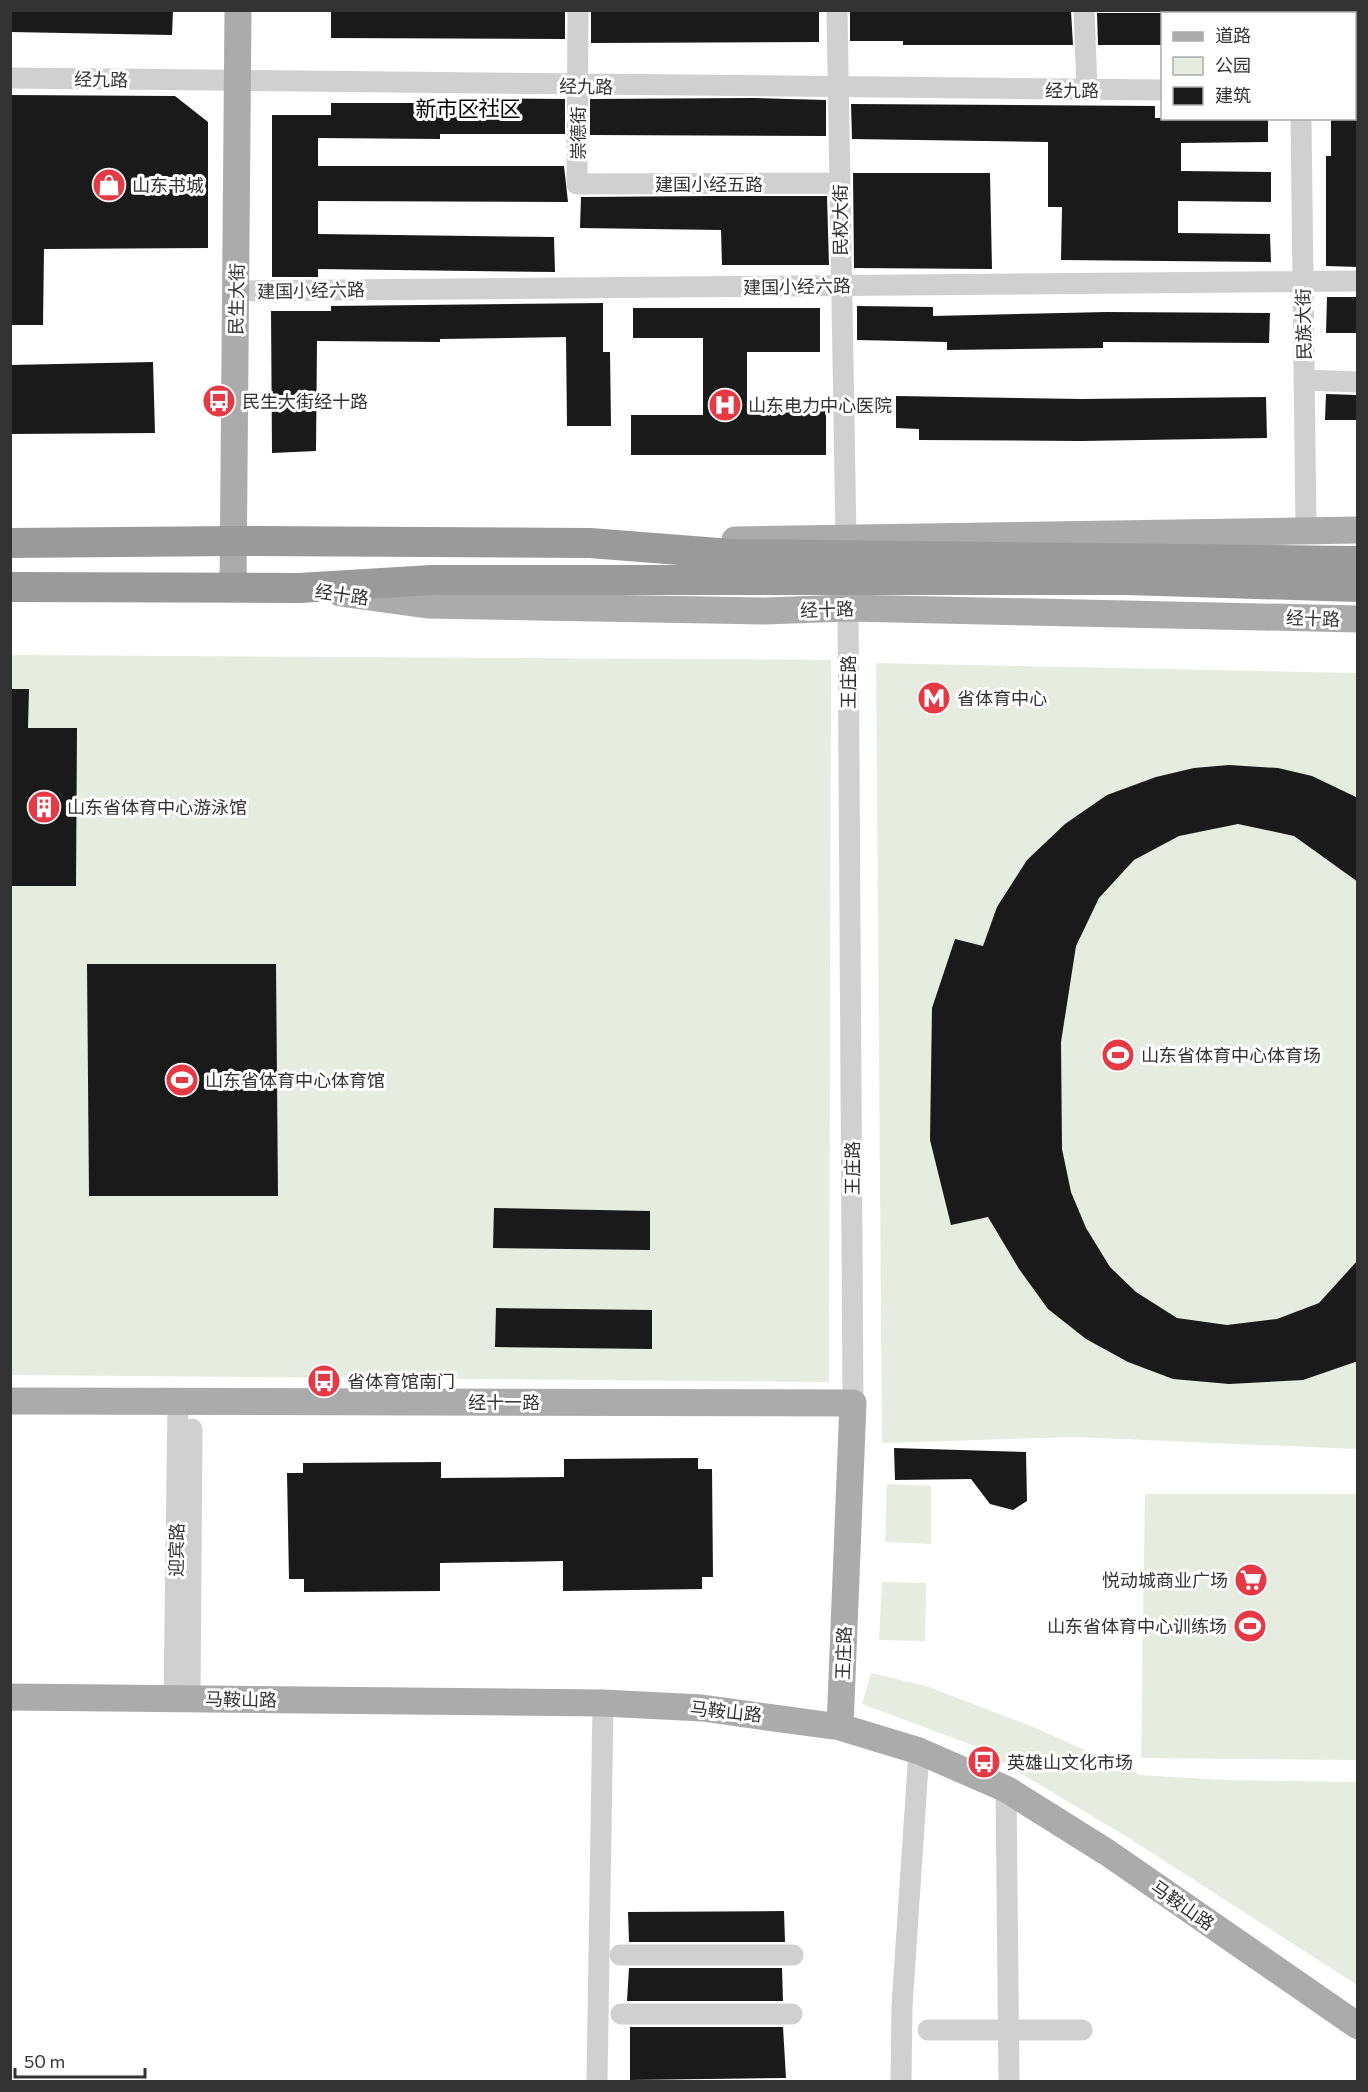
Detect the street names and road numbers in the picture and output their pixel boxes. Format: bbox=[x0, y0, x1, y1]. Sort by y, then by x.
street label: 经九路 bbox=[74, 68, 128, 90]
street label: 经九路 bbox=[559, 75, 613, 97]
street label: 经九路 bbox=[1045, 79, 1099, 101]
street label: 崇德街 bbox=[567, 106, 589, 160]
street label: 建国小经五路 bbox=[655, 173, 763, 195]
street label: 民权大街 bbox=[829, 184, 851, 256]
street label: 民生大街 bbox=[224, 263, 248, 335]
street label: 建国小经六路 bbox=[743, 274, 851, 298]
street label: 建国小经六路 bbox=[257, 278, 365, 302]
street label: 民族大街 bbox=[1291, 288, 1315, 360]
street label: 经十路 bbox=[314, 579, 370, 609]
street label: 经十路 bbox=[800, 597, 854, 621]
street label: 经十路 bbox=[1286, 606, 1340, 630]
street label: 王庄路 bbox=[837, 655, 859, 709]
street label: 王庄路 bbox=[841, 1141, 863, 1195]
street label: 经十一路 bbox=[468, 1391, 540, 1413]
street label: 迎宾路 bbox=[165, 1523, 187, 1577]
street label: 王庄路 bbox=[831, 1626, 855, 1680]
street label: 马鞍山路 bbox=[205, 1687, 277, 1711]
street label: 马鞍山路 bbox=[689, 1696, 763, 1726]
street label: 马鞍山路 bbox=[1147, 1875, 1219, 1935]

